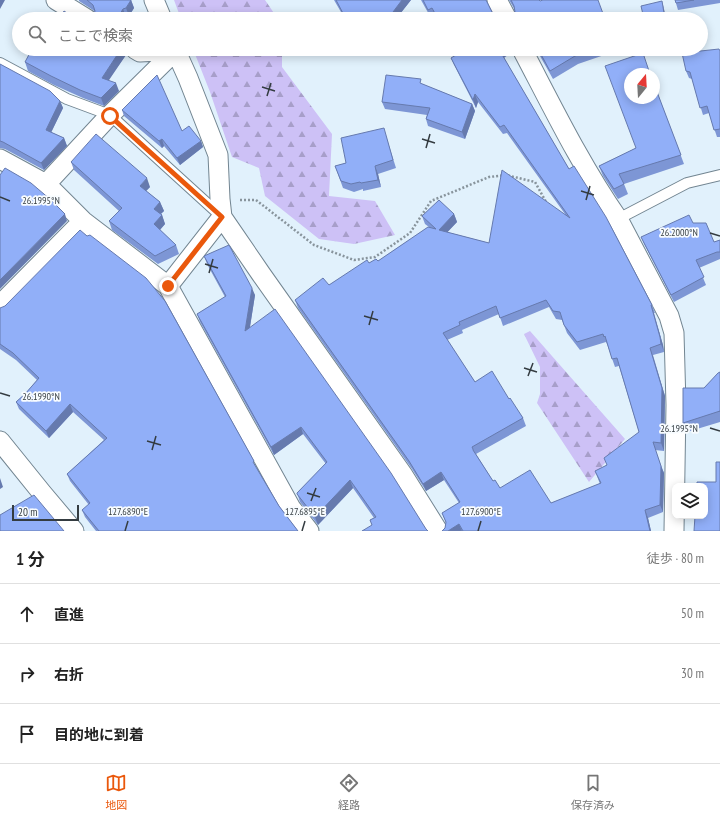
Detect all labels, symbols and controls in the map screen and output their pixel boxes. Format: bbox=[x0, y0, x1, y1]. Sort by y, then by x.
search box bbox=[12, 12, 708, 56]
icon: search bbox=[26, 23, 48, 45]
text: ここで検索 bbox=[58, 26, 133, 45]
north arrow bbox=[624, 68, 660, 104]
route start bbox=[101, 107, 119, 125]
text: 26.1995°N bbox=[22, 194, 60, 207]
text: 26.2000°N bbox=[660, 226, 698, 239]
route end bbox=[159, 277, 177, 295]
text: 26.1990°N bbox=[22, 390, 60, 403]
text: 26.1995°N bbox=[660, 422, 698, 435]
map controls bbox=[672, 483, 708, 519]
button: layers bbox=[672, 483, 708, 519]
scale bar bbox=[12, 503, 79, 522]
text: 20 m bbox=[18, 505, 37, 519]
text: 127.6890°E bbox=[108, 505, 148, 518]
text: 127.6895°E bbox=[285, 505, 325, 518]
text: 127.6900°E bbox=[461, 505, 501, 518]
text: 1 分 bbox=[16, 548, 45, 570]
text: 徒歩 · 80 m bbox=[647, 550, 704, 567]
icon: ahead bbox=[16, 603, 38, 625]
text: 直進 bbox=[54, 605, 84, 624]
text: 50 m bbox=[681, 605, 704, 622]
icon: right bbox=[16, 663, 38, 685]
text: 右折 bbox=[54, 665, 84, 684]
text: 30 m bbox=[681, 665, 704, 682]
icon: arrive bbox=[16, 723, 38, 745]
text: 目的地に到着 bbox=[54, 725, 144, 744]
tab: 地図 bbox=[105, 772, 127, 812]
tab: 経路 bbox=[338, 772, 360, 812]
tab: 保存済み bbox=[571, 772, 615, 812]

